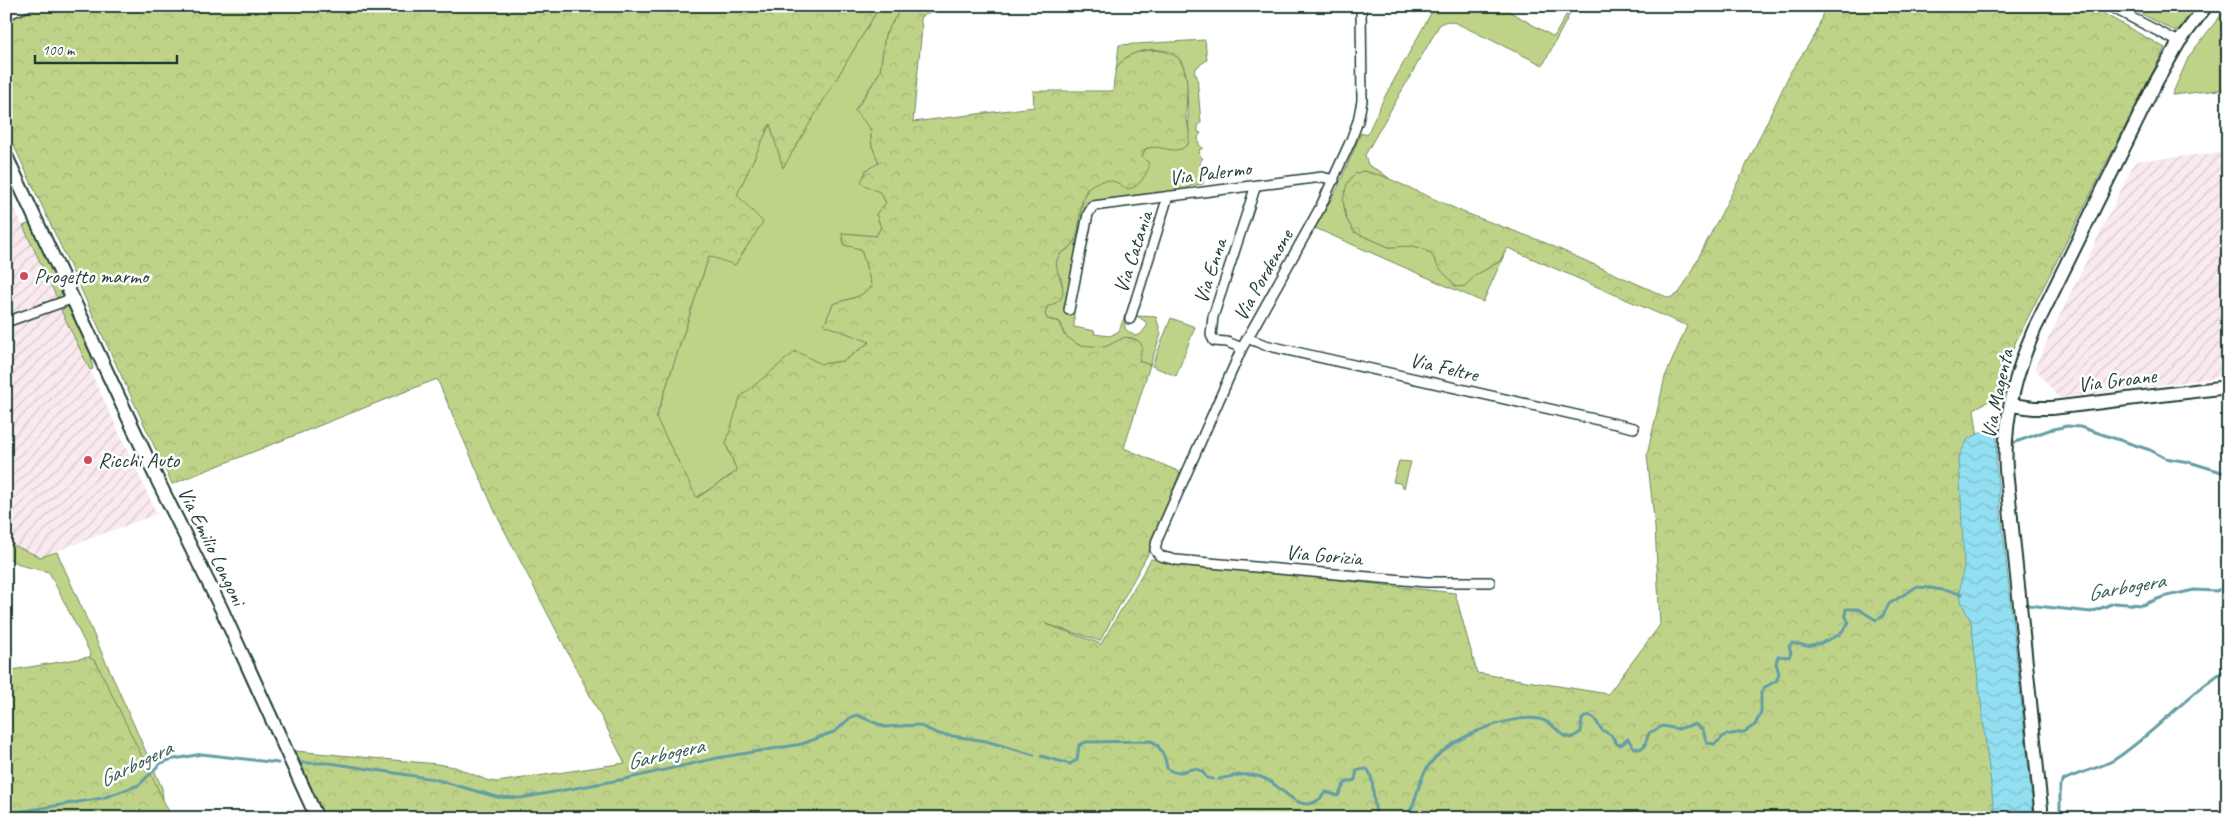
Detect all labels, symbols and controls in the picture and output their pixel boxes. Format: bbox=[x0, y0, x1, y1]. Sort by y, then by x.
scale bar bbox=[35, 32, 178, 64]
text: 100 m bbox=[42, 41, 76, 60]
street label: Via Palermo bbox=[1168, 155, 1255, 191]
street label: Via Catania bbox=[1108, 206, 1159, 296]
street label: Via Pordenone bbox=[1227, 224, 1299, 325]
street label: Via Enna bbox=[1187, 233, 1233, 307]
place label: Progetto marmo bbox=[34, 263, 151, 289]
marker: Progetto marmo bbox=[18, 270, 30, 282]
street label: Via Magenta bbox=[1975, 345, 2019, 441]
street label: Via Feltre bbox=[1407, 347, 1483, 388]
street label: Via Groane bbox=[2076, 362, 2159, 398]
place label: Ricchi Auto bbox=[98, 447, 181, 473]
marker: Ricchi Auto bbox=[82, 454, 94, 466]
street label: Via Emilio Longoni bbox=[172, 483, 253, 612]
street label: Via Gorizia bbox=[1285, 539, 1366, 571]
water label: Garbogera bbox=[2085, 566, 2169, 608]
water label: Garbogera bbox=[624, 731, 709, 776]
water label: Garbogera bbox=[94, 733, 179, 794]

